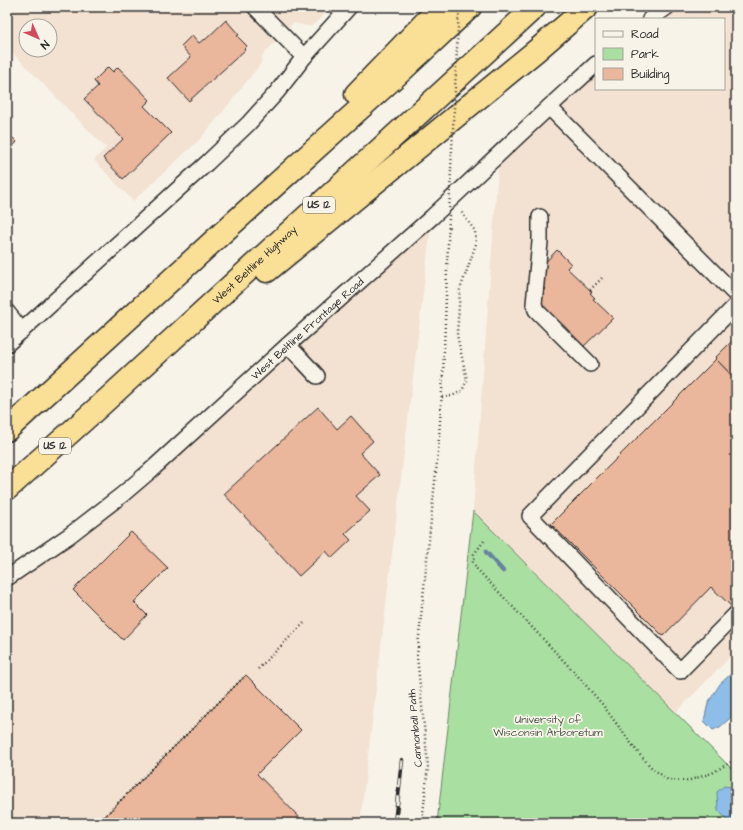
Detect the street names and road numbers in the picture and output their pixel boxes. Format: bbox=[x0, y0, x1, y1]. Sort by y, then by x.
road number: US 12 bbox=[303, 197, 335, 213]
street label: West Beltline Highway bbox=[209, 222, 300, 307]
street label: West Beltline Frontage Road bbox=[248, 274, 367, 383]
road number: US 12 bbox=[39, 438, 71, 454]
street label: Cannonball Path bbox=[404, 688, 426, 768]

